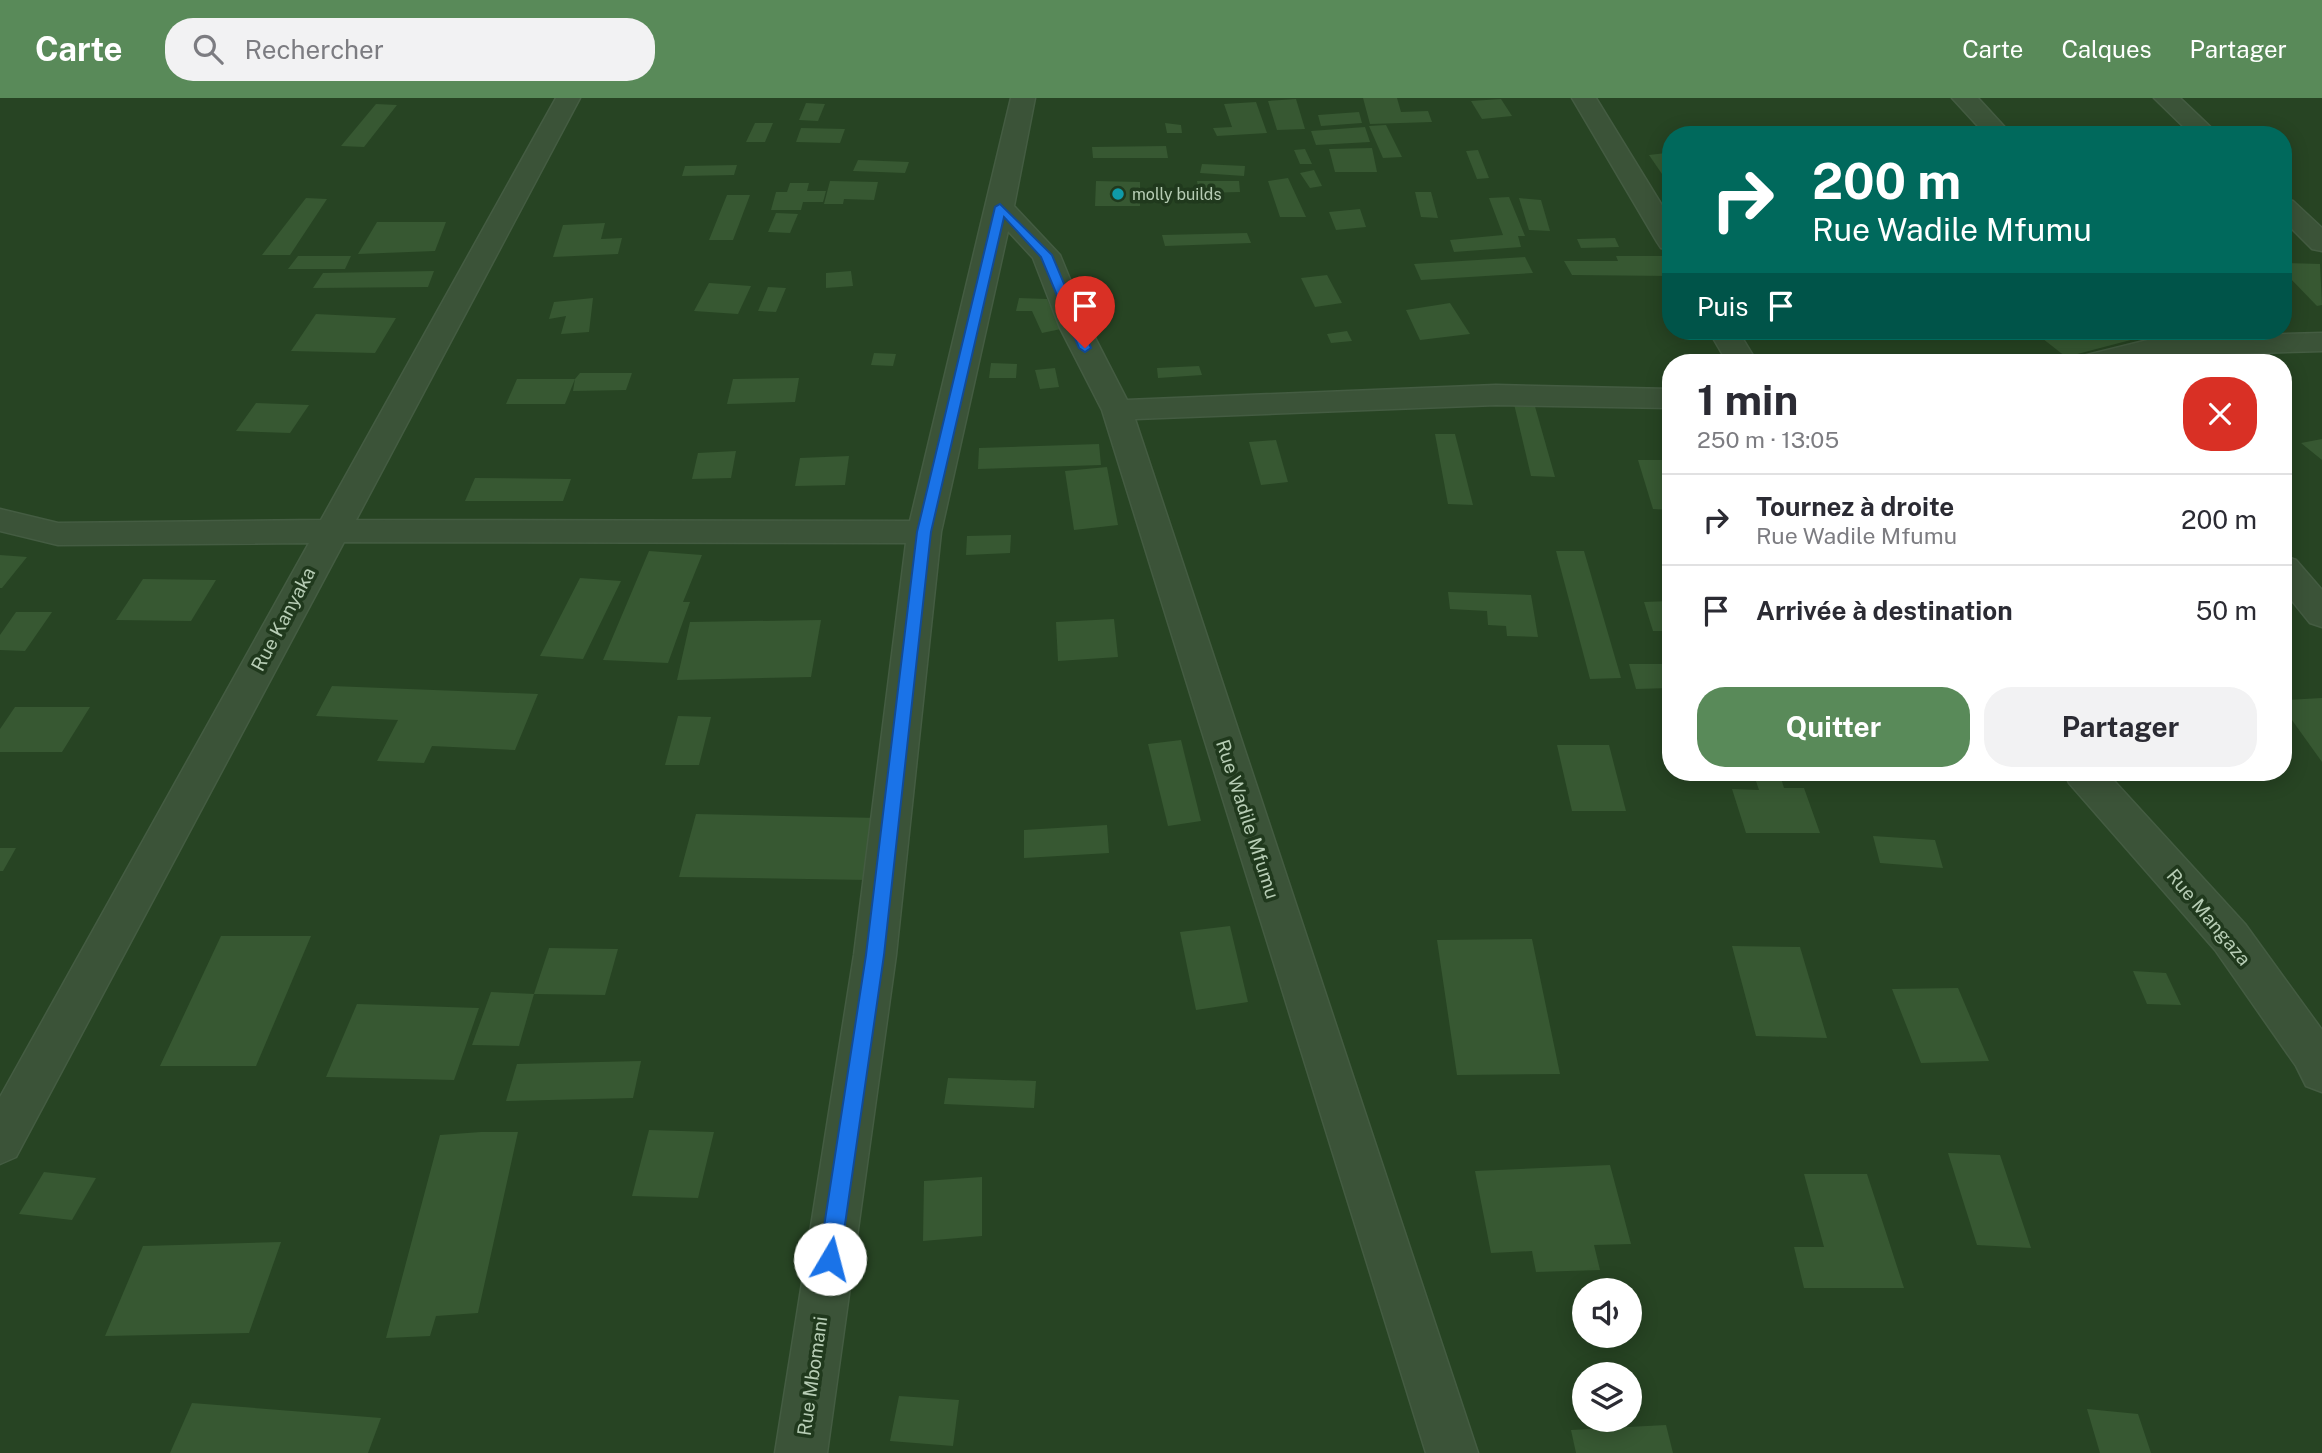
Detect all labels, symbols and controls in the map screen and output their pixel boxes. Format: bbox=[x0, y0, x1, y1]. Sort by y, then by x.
search box bbox=[165, 18, 655, 81]
text: Carte bbox=[35, 30, 123, 68]
icon: search bbox=[189, 30, 227, 68]
text: Rechercher bbox=[245, 34, 384, 65]
text: Carte bbox=[1962, 35, 2023, 63]
text: Calques bbox=[2061, 35, 2152, 63]
text: Partager bbox=[2190, 35, 2287, 63]
text: 200 m bbox=[1812, 152, 1961, 210]
icon: right bbox=[1697, 154, 1788, 245]
place label: molly builds bbox=[1132, 185, 1221, 204]
marker: molly builds bbox=[1110, 186, 1126, 202]
text: Rue Wadile Mfumu bbox=[1812, 211, 2092, 248]
pin bbox=[1055, 276, 1115, 348]
icon: arrive bbox=[1066, 287, 1104, 325]
icon: arrive bbox=[1762, 287, 1800, 325]
text: Puis bbox=[1697, 291, 1748, 322]
text: 1 min bbox=[1697, 375, 1798, 424]
button: close bbox=[2183, 377, 2257, 451]
text: 250 m · 13:05 bbox=[1697, 426, 1839, 453]
text: Tournez à droite bbox=[1756, 491, 1954, 522]
icon: right bbox=[1697, 501, 1735, 539]
text: 200 m bbox=[2181, 504, 2257, 535]
text: Rue Wadile Mfumu bbox=[1756, 522, 1957, 549]
street label: Rue Kanyaka bbox=[246, 563, 320, 675]
icon: arrive bbox=[1697, 592, 1735, 630]
text: Arrivée à destination bbox=[1756, 595, 2013, 626]
text: 50 m bbox=[2196, 595, 2257, 626]
button: Quitter bbox=[1697, 687, 1970, 767]
button: Partager bbox=[1984, 687, 2257, 767]
street label: Rue Wadile Mfumu bbox=[1212, 737, 1284, 901]
street label: Rue Mangaza bbox=[2162, 864, 2256, 970]
position arrow bbox=[793, 1222, 867, 1296]
map controls bbox=[1572, 1278, 1642, 1432]
button: sound bbox=[1572, 1278, 1642, 1348]
street label: Rue Mbomani bbox=[793, 1315, 831, 1437]
button: layers bbox=[1572, 1362, 1642, 1432]

